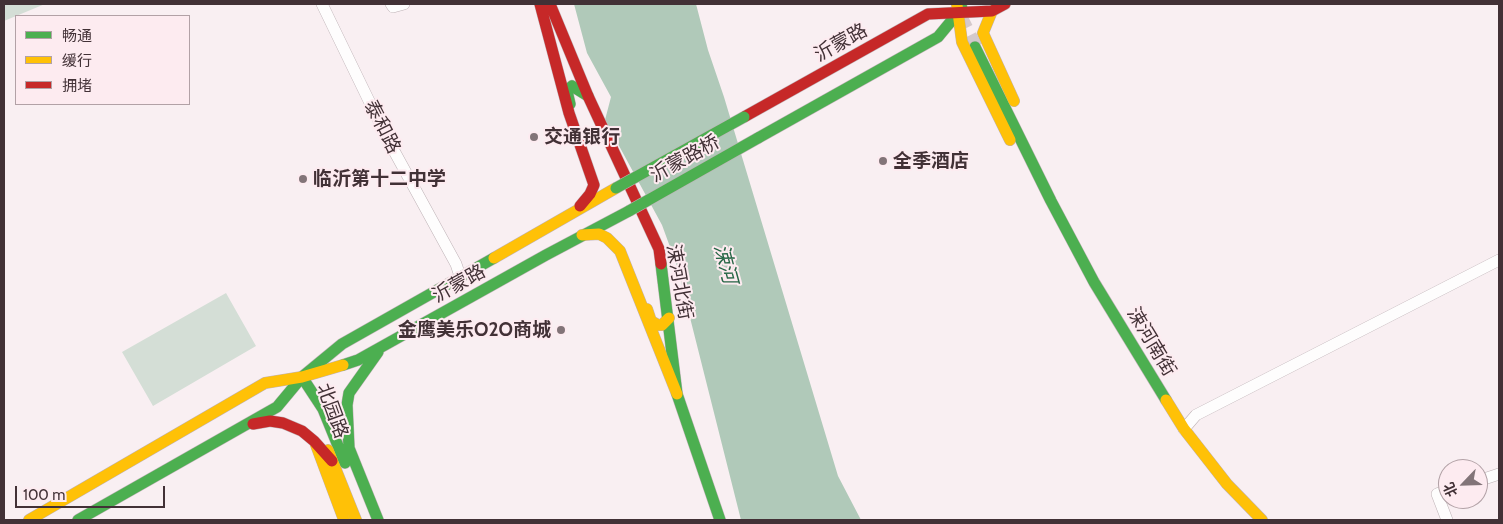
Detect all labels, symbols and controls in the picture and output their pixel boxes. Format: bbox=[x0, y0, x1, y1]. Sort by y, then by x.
legend bbox=[15, 15, 190, 105]
street label: 沂蒙路 bbox=[811, 19, 871, 67]
text: 畅通 bbox=[62, 27, 92, 45]
text: 缓行 bbox=[62, 52, 92, 70]
text: 拥堵 bbox=[62, 77, 92, 95]
street label: 泰和路 bbox=[359, 96, 405, 158]
place label: 交通银行 bbox=[544, 126, 620, 148]
marker: 交通银行 bbox=[528, 131, 540, 143]
street label: 沂蒙路桥 bbox=[646, 131, 724, 187]
place label: 全季酒店 bbox=[893, 150, 969, 172]
marker: 全季酒店 bbox=[877, 155, 889, 167]
place label: 临沂第十二中学 bbox=[313, 168, 446, 190]
marker: 临沂第十二中学 bbox=[297, 173, 309, 185]
water label: 涑河 bbox=[708, 242, 742, 286]
street label: 涑河北街 bbox=[661, 243, 697, 321]
street label: 沂蒙路 bbox=[429, 260, 489, 308]
street label: 涑河南街 bbox=[1122, 304, 1180, 380]
place label: 金鹰美乐O2O商城 bbox=[398, 319, 551, 341]
marker: 金鹰美乐O2O商城 bbox=[555, 324, 567, 336]
street label: 北园路 bbox=[312, 380, 352, 442]
north arrow bbox=[1438, 459, 1488, 509]
scale bar bbox=[18, 476, 168, 508]
text: 北 bbox=[1439, 480, 1461, 500]
text: 100 m bbox=[23, 486, 65, 504]

